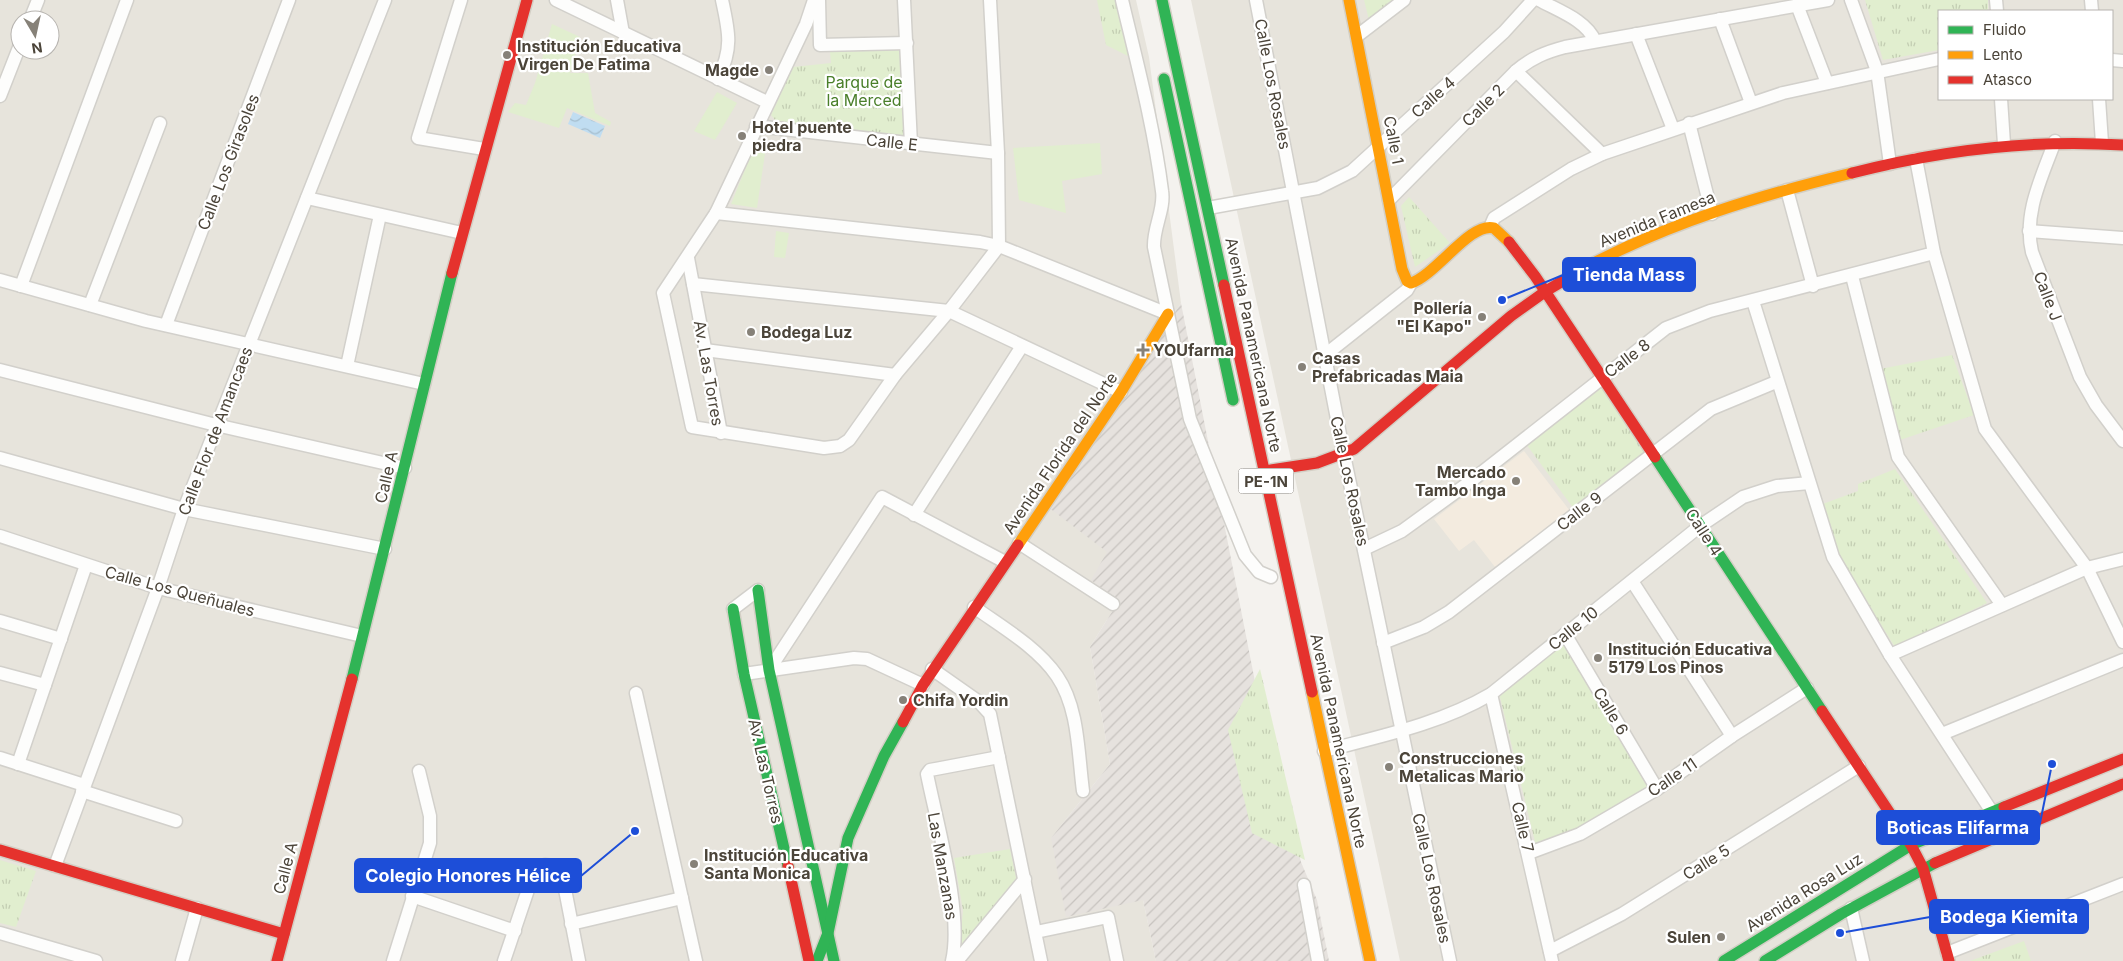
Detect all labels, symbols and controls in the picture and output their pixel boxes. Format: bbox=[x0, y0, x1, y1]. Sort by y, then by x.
north arrow bbox=[10, 10, 60, 60]
legend bbox=[1938, 10, 2113, 100]
street label: Calle Los Rosales bbox=[1251, 17, 1295, 151]
text: Fluido bbox=[1983, 20, 2026, 39]
place label: Institución Educativa Virgen De Fatima bbox=[517, 36, 681, 74]
text: N bbox=[31, 39, 44, 58]
text: Lento bbox=[1983, 45, 2023, 64]
marker: Institución Educativa Virgen De Fatima bbox=[501, 49, 513, 61]
place label: Magde bbox=[705, 60, 759, 80]
marker: Magde bbox=[763, 64, 775, 76]
text: Atasco bbox=[1983, 70, 2032, 89]
park label: Parque de la Merced bbox=[825, 72, 903, 110]
street label: Calle 4 bbox=[1407, 72, 1459, 122]
street label: Calle 2 bbox=[1458, 80, 1508, 130]
street label: Calle Los Girasoles bbox=[193, 91, 263, 233]
street label: Calle 1 bbox=[1380, 114, 1408, 166]
place label: Hotel puente piedra bbox=[752, 117, 852, 155]
street label: Calle E bbox=[865, 129, 919, 155]
marker: Hotel puente piedra bbox=[736, 130, 748, 142]
street label: Avenida Famesa bbox=[1596, 187, 1718, 251]
street label: Avenida Panamericana Norte bbox=[1221, 236, 1287, 454]
callout: Tienda Mass bbox=[1563, 258, 1695, 291]
text: Tienda Mass bbox=[1573, 264, 1685, 285]
street label: Calle J bbox=[2029, 268, 2067, 324]
place label: Pollería "El Kapo" bbox=[1396, 298, 1472, 336]
marker: Pollería "El Kapo" bbox=[1476, 311, 1488, 323]
street label: Av. Las Torres bbox=[690, 319, 728, 427]
place label: Bodega Luz bbox=[761, 322, 852, 342]
marker: Bodega Luz bbox=[745, 326, 757, 338]
street label: Calle 8 bbox=[1600, 334, 1654, 382]
place label: YOUfarma bbox=[1153, 340, 1234, 360]
street label: Calle Flor de Amancaes bbox=[174, 344, 256, 518]
marker: YOUfarma bbox=[1137, 344, 1149, 356]
place label: Casas Prefabricadas Maia bbox=[1312, 348, 1463, 386]
marker: Casas Prefabricadas Maia bbox=[1296, 361, 1308, 373]
street label: Avenida Florida del Norte bbox=[998, 368, 1122, 538]
street label: Calle Los Rosales bbox=[1326, 414, 1374, 548]
street label: Calle A bbox=[370, 449, 402, 505]
place label: Mercado Tambo Inga bbox=[1415, 462, 1506, 500]
road number: PE-1N bbox=[1238, 468, 1294, 494]
marker: Mercado Tambo Inga bbox=[1510, 475, 1522, 487]
street label: Calle 9 bbox=[1552, 487, 1606, 535]
street label: Calle 4 bbox=[1681, 504, 1727, 560]
street label: Calle Los Queñuales bbox=[103, 561, 257, 621]
street label: Calle 10 bbox=[1544, 602, 1602, 654]
street label: Avenida Panamericana Norte bbox=[1306, 632, 1372, 850]
place label: Institución Educativa 5179 Los Pinos bbox=[1608, 639, 1772, 677]
marker: Institución Educativa 5179 Los Pinos bbox=[1592, 652, 1604, 664]
street label: Calle 6 bbox=[1589, 683, 1633, 739]
place label: Chifa Yordin bbox=[913, 690, 1009, 710]
marker: Chifa Yordin bbox=[897, 694, 909, 706]
street label: Av. Las Torres bbox=[744, 717, 788, 825]
place label: Construcciones Metalicas Mario bbox=[1399, 748, 1524, 786]
street label: Calle 11 bbox=[1643, 753, 1701, 801]
marker: Construcciones Metalicas Mario bbox=[1383, 761, 1395, 773]
street label: Calle 7 bbox=[1507, 800, 1539, 854]
street label: Las Manzanas bbox=[924, 811, 962, 921]
street label: Calle Los Rosales bbox=[1408, 811, 1456, 945]
callout: Boticas Elifarma bbox=[1877, 811, 2039, 844]
text: Boticas Elifarma bbox=[1887, 817, 2029, 838]
street label: Calle A bbox=[268, 840, 302, 896]
street label: Calle 5 bbox=[1679, 840, 1733, 884]
place label: Institución Educativa Santa Monica bbox=[704, 845, 868, 883]
street label: Avenida Rosa Luz bbox=[1742, 848, 1866, 936]
marker: Institución Educativa Santa Monica bbox=[688, 858, 700, 870]
callout: Colegio Honores Hélice bbox=[355, 859, 581, 892]
text: Colegio Honores Hélice bbox=[365, 865, 571, 886]
callout: Bodega Kiemita bbox=[1930, 900, 2088, 933]
text: Bodega Kiemita bbox=[1940, 906, 2078, 927]
place label: Sulen bbox=[1667, 927, 1711, 947]
marker: Sulen bbox=[1715, 931, 1727, 943]

